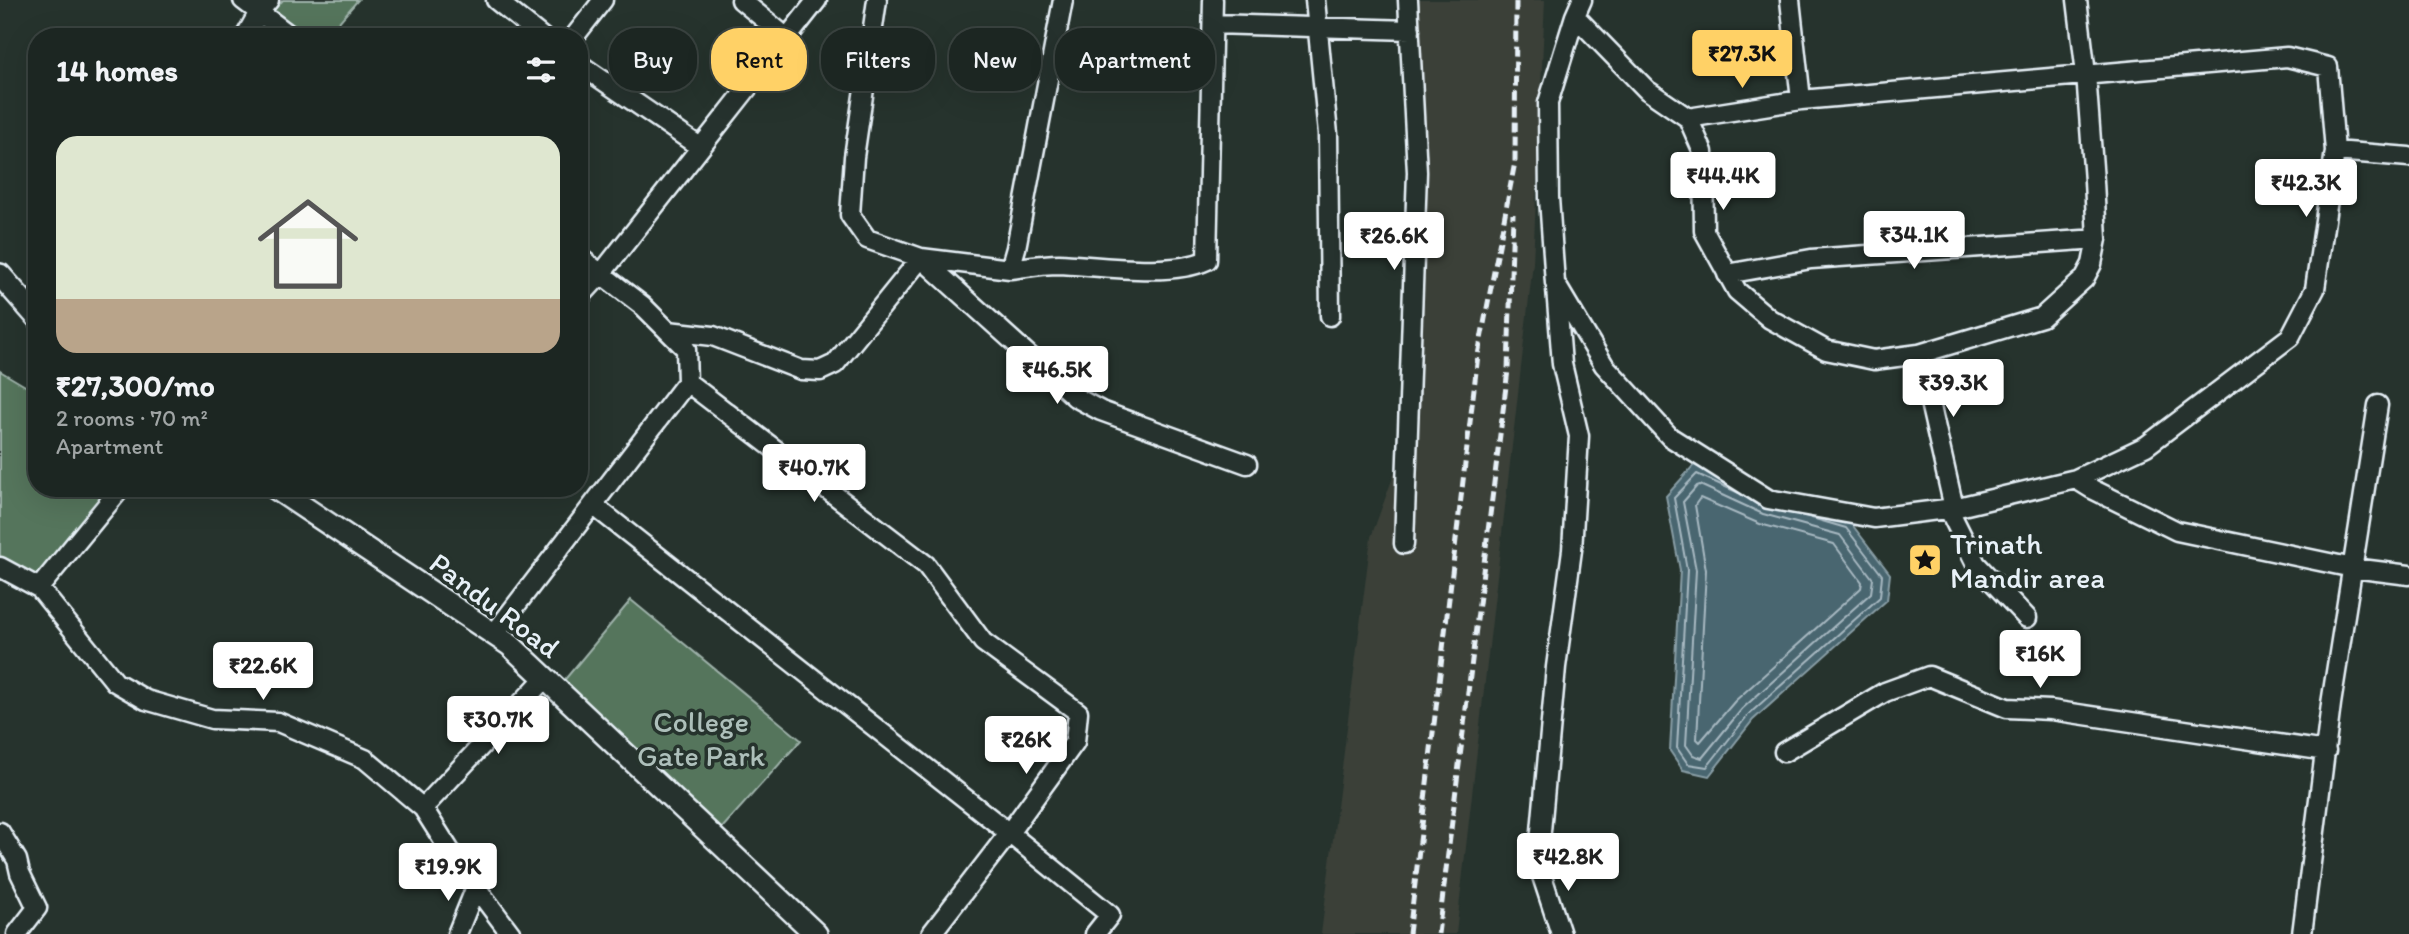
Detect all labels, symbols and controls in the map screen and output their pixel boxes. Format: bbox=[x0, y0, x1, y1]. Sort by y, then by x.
chip: Buy bbox=[609, 28, 697, 91]
chip: Rent bbox=[711, 28, 807, 91]
chip: Filters bbox=[821, 28, 935, 91]
chip: New bbox=[949, 28, 1041, 91]
chip: Apartment bbox=[1055, 28, 1215, 91]
pin: ₹27.3K bbox=[1685, 31, 1799, 90]
text: ₹27.3K bbox=[1708, 39, 1776, 67]
icon: filters bbox=[522, 51, 560, 89]
text: 14 homes bbox=[56, 52, 178, 89]
pin: ₹44.4K bbox=[1666, 152, 1780, 212]
pin: ₹42.3K bbox=[2249, 160, 2363, 219]
text: ₹44.4K bbox=[1686, 161, 1760, 189]
text: ₹42.3K bbox=[2271, 168, 2341, 196]
icon: home bbox=[245, 181, 371, 307]
pin: ₹26.6K bbox=[1337, 212, 1451, 272]
pin: ₹34.1K bbox=[1857, 212, 1971, 271]
text: ₹34.1K bbox=[1880, 220, 1948, 248]
text: ₹26.6K bbox=[1360, 221, 1428, 249]
pin: ₹46.5K bbox=[1000, 346, 1114, 406]
text: ₹46.5K bbox=[1022, 355, 1092, 383]
pin: ₹39.3K bbox=[1896, 360, 2010, 419]
text: ₹27,300/mo bbox=[56, 367, 215, 404]
text: ₹39.3K bbox=[1919, 368, 1987, 396]
text: 2 rooms · 70 m² bbox=[56, 404, 208, 432]
text: Apartment bbox=[56, 432, 163, 460]
pin: ₹40.7K bbox=[757, 444, 871, 504]
text: ₹40.7K bbox=[779, 453, 849, 481]
place label: Trinath Mandir area bbox=[1950, 525, 2105, 596]
place icon: Trinath Mandir area bbox=[1906, 541, 1944, 579]
street label: Pandu Road bbox=[422, 544, 568, 666]
pin: ₹16K bbox=[1999, 630, 2081, 690]
text: ₹16K bbox=[2016, 639, 2064, 667]
pin: ₹22.6K bbox=[206, 642, 320, 702]
text: ₹22.6K bbox=[229, 651, 297, 679]
pin: ₹30.7K bbox=[441, 696, 555, 756]
park label: College Gate Park bbox=[637, 703, 765, 774]
text: ₹30.7K bbox=[463, 705, 533, 733]
pin: ₹26K bbox=[985, 716, 1067, 776]
text: ₹26K bbox=[1001, 725, 1051, 753]
pin: ₹42.8K bbox=[1511, 834, 1625, 893]
text: ₹42.8K bbox=[1533, 842, 1603, 870]
pin: ₹19.9K bbox=[391, 844, 505, 903]
text: ₹19.9K bbox=[415, 852, 481, 880]

